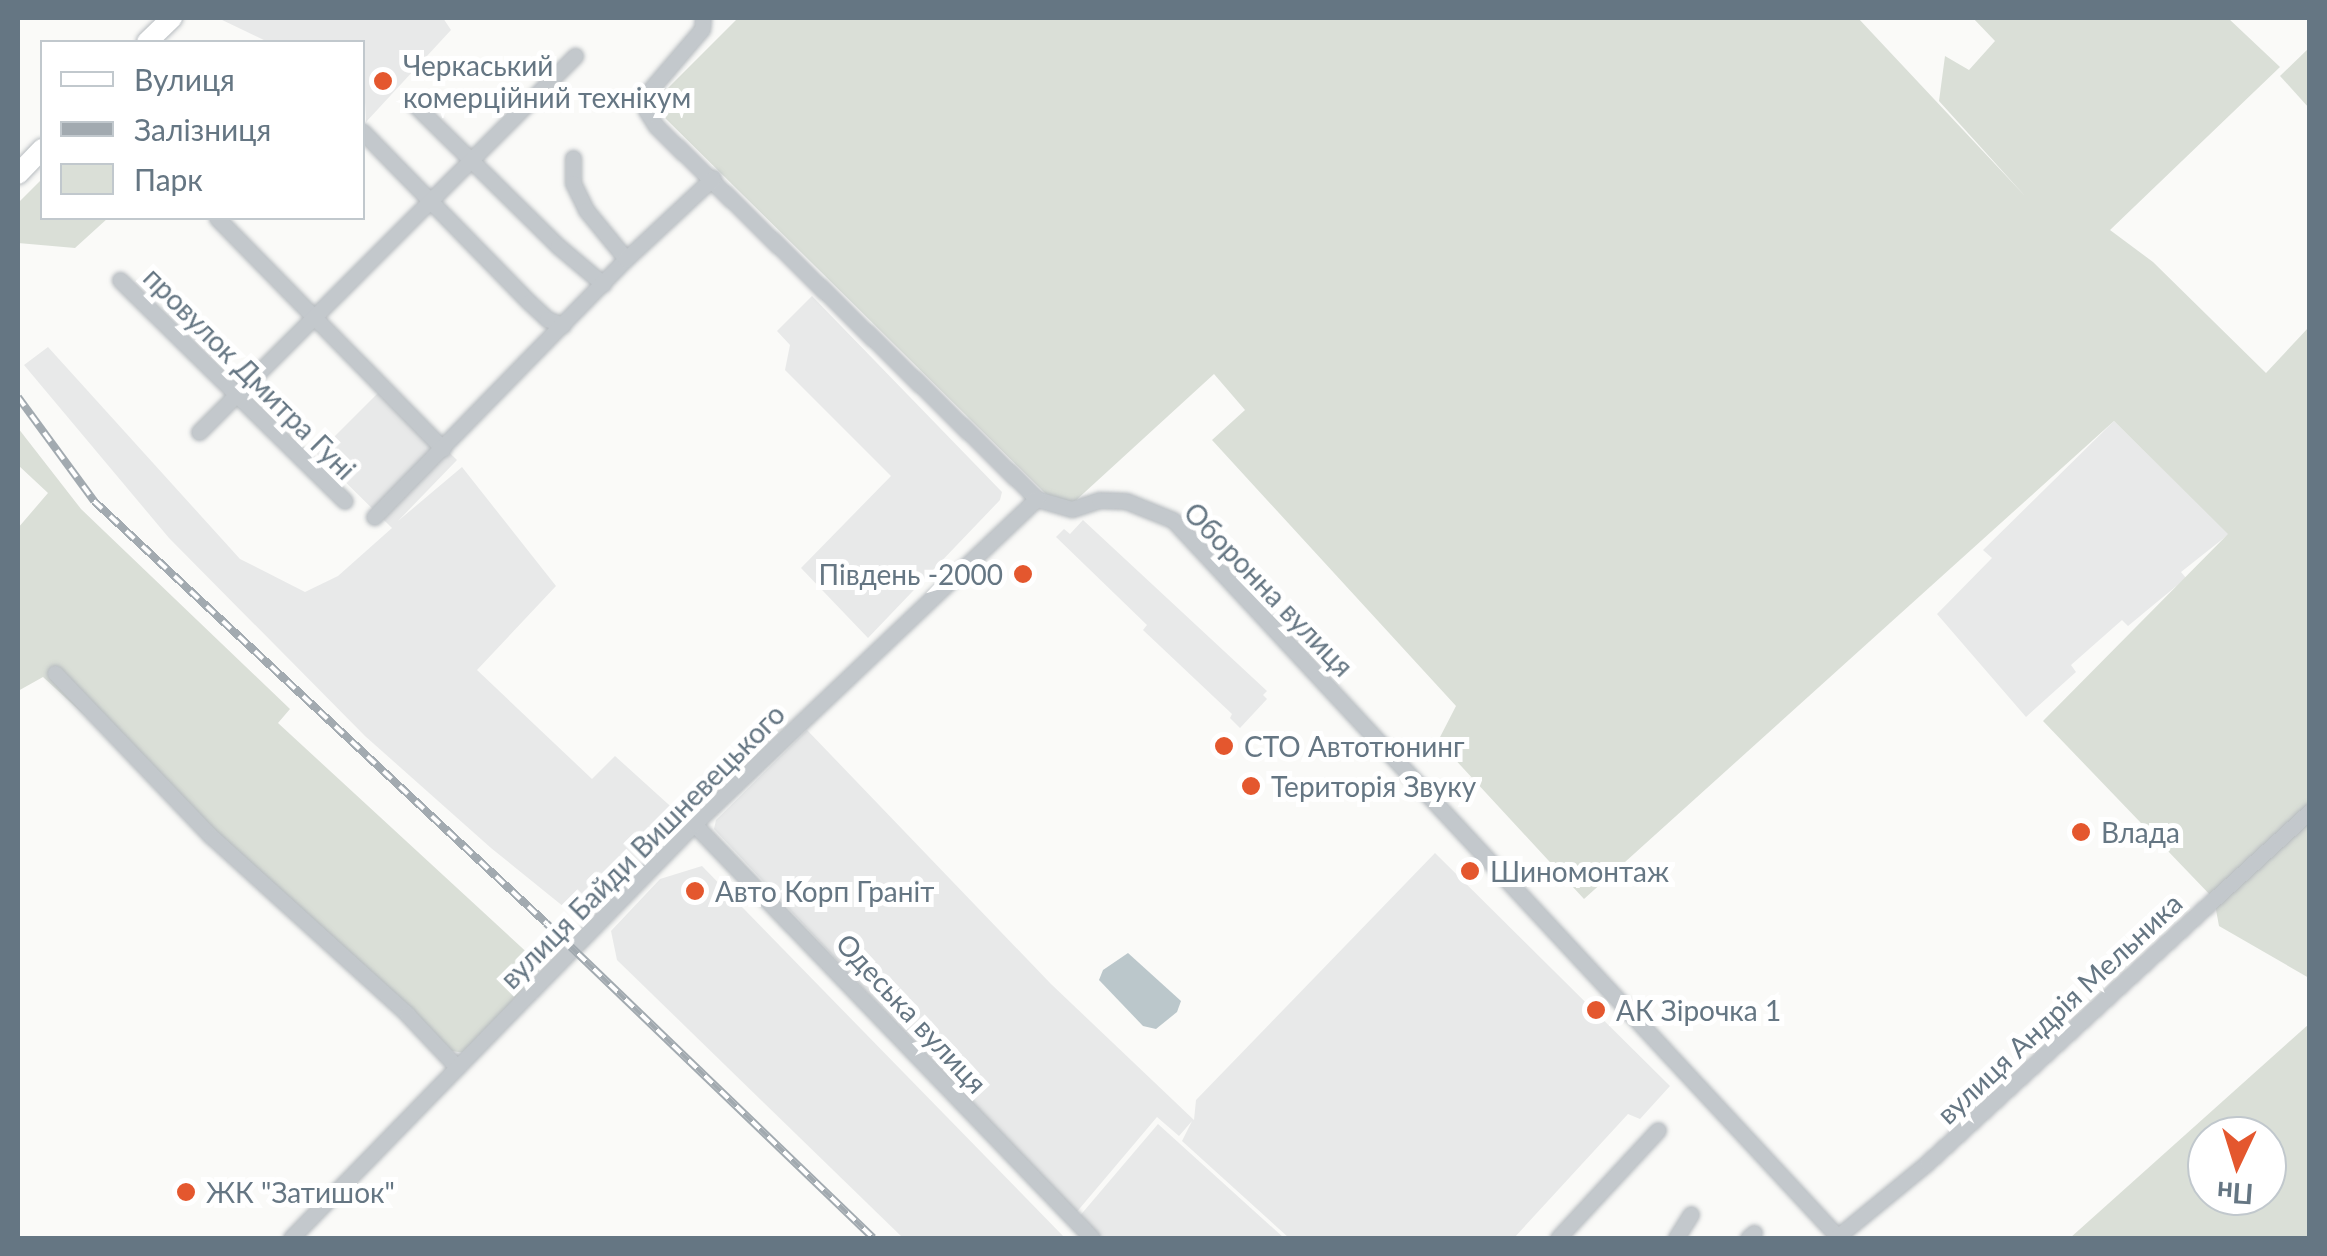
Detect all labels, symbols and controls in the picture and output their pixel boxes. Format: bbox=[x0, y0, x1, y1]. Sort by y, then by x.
legend bbox=[40, 40, 365, 220]
place label: Черкаський комерційний технікум bbox=[403, 48, 691, 114]
text: Вулиця bbox=[134, 61, 235, 97]
marker: Черкаський комерційний технікум bbox=[372, 70, 394, 92]
text: Залізниця bbox=[134, 111, 271, 147]
text: Парк bbox=[134, 161, 203, 197]
street label: провулок Дмитра Гуні bbox=[137, 260, 363, 486]
street label: Оборонна вулиця bbox=[1178, 495, 1360, 683]
place label: Південь -2000 bbox=[819, 557, 1003, 591]
marker: Південь -2000 bbox=[1012, 563, 1034, 585]
street label: вулиця Байди Вишневецького bbox=[493, 697, 791, 995]
place label: СТО Автотюнинг bbox=[1244, 729, 1465, 763]
marker: СТО Автотюнинг bbox=[1213, 735, 1235, 757]
place label: Територія Звуку bbox=[1271, 769, 1476, 803]
marker: Територія Звуку bbox=[1240, 775, 1262, 797]
place label: Влада bbox=[2101, 815, 2180, 849]
marker: Влада bbox=[2070, 821, 2092, 843]
place label: Шиномонтаж bbox=[1490, 854, 1669, 888]
marker: Шиномонтаж bbox=[1459, 860, 1481, 882]
place label: Авто Корп Граніт bbox=[715, 874, 934, 908]
marker: Авто Корп Граніт bbox=[684, 880, 706, 902]
street label: вулиця Андрія Мельника bbox=[1930, 886, 2188, 1130]
street label: Одеська вулиця bbox=[830, 926, 994, 1100]
place label: АК Зірочка 1 bbox=[1616, 993, 1781, 1027]
marker: АК Зірочка 1 bbox=[1585, 999, 1607, 1021]
north arrow bbox=[2187, 1116, 2287, 1216]
place label: ЖК "Затишок" bbox=[206, 1175, 395, 1209]
text: Пн bbox=[2216, 1176, 2255, 1212]
marker: ЖК "Затишок" bbox=[175, 1181, 197, 1203]

